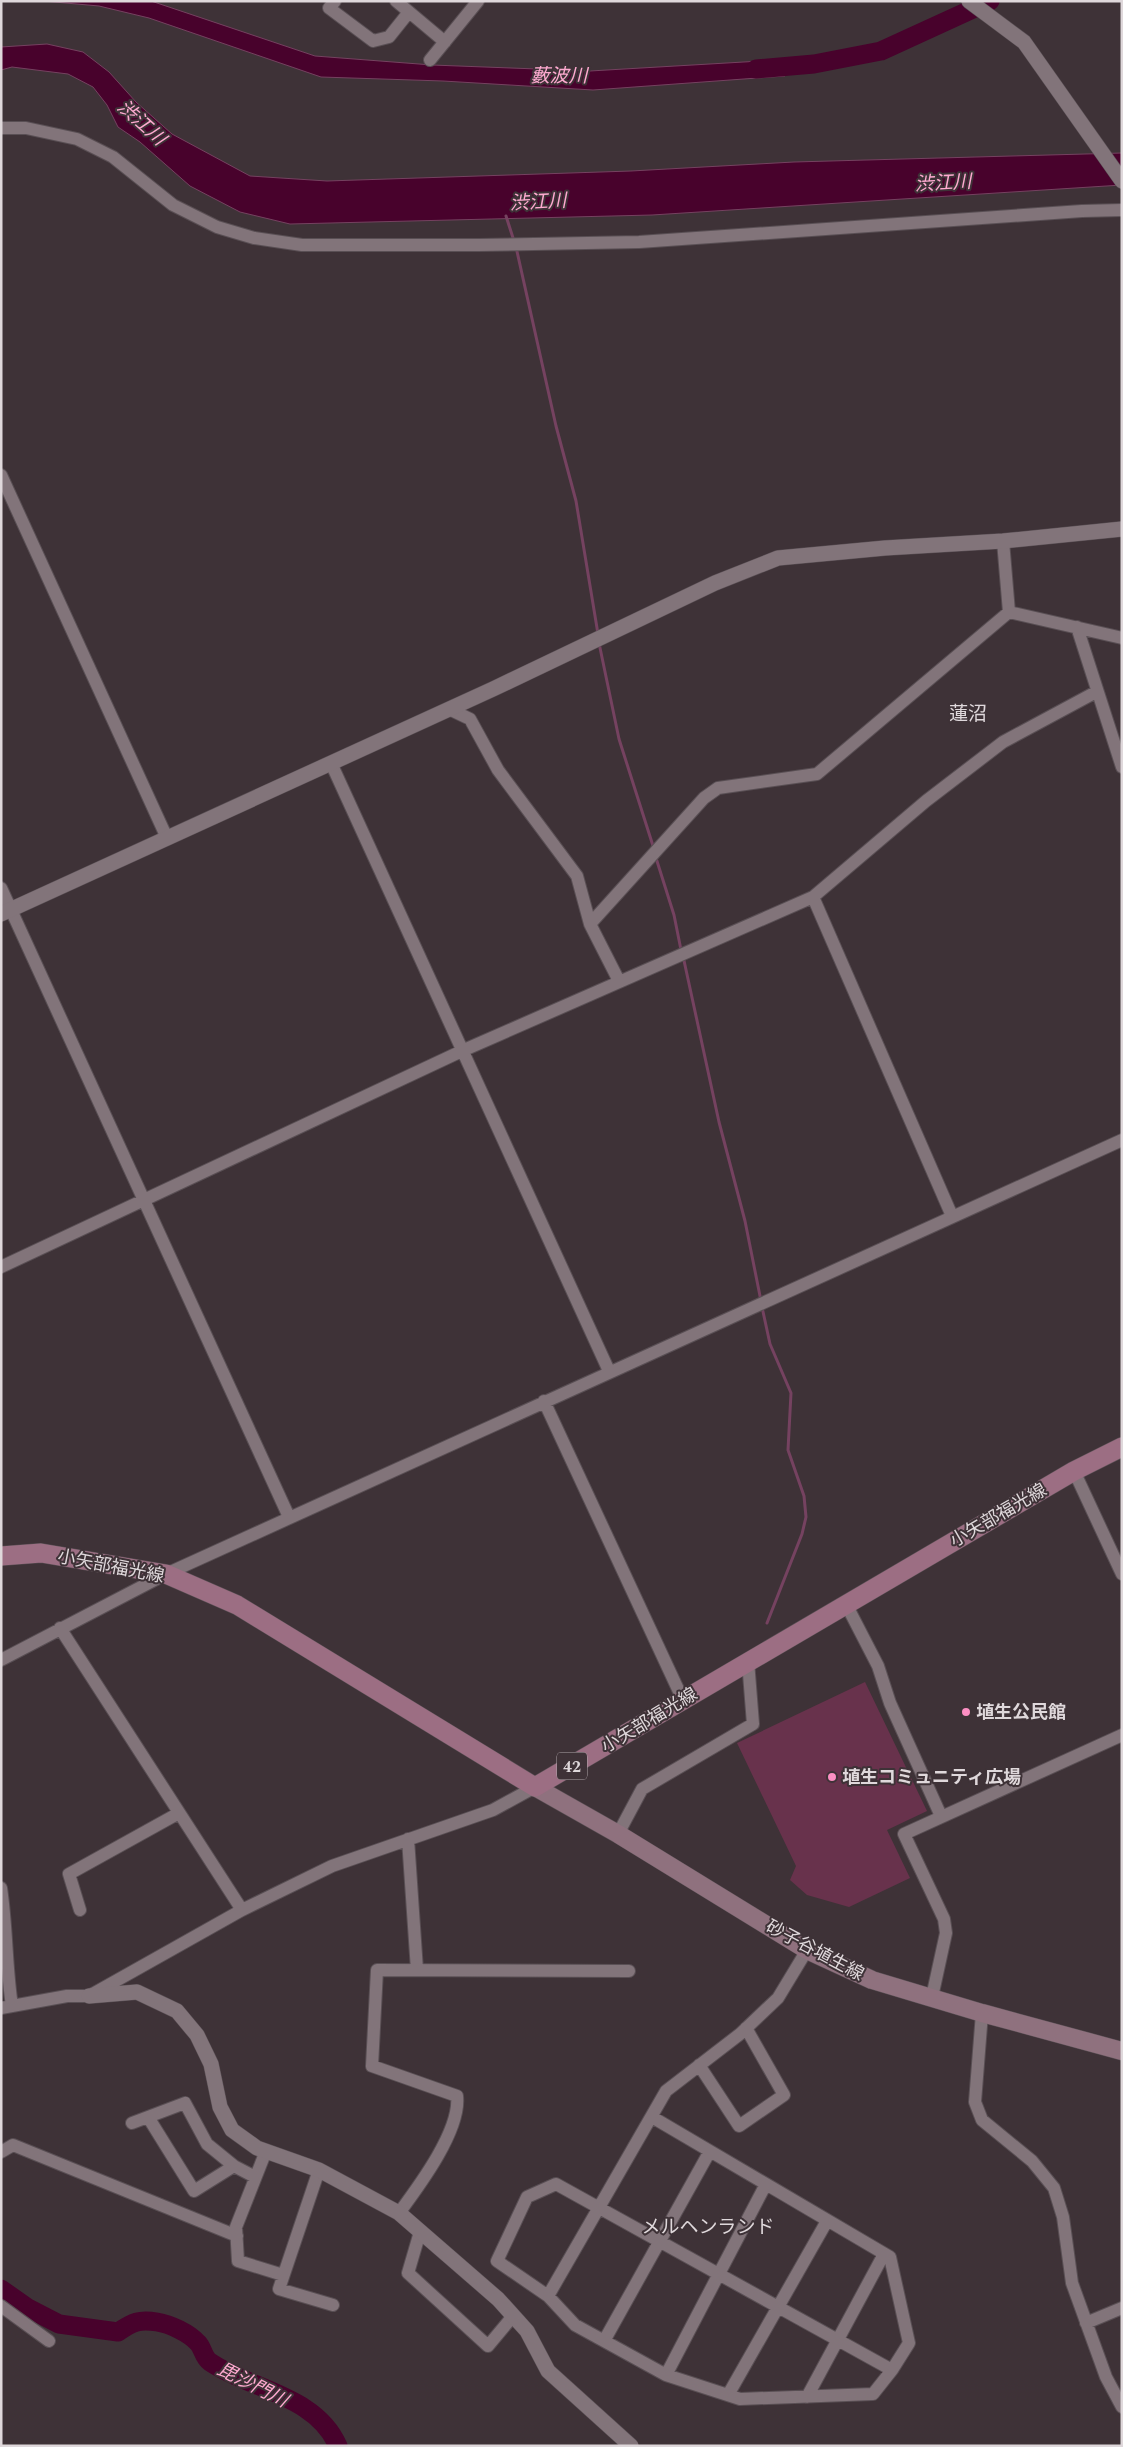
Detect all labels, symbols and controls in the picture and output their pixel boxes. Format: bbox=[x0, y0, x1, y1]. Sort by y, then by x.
water label: 藪波川 bbox=[530, 62, 589, 91]
water label: 渋江川 bbox=[110, 93, 173, 154]
water label: 渋江川 bbox=[914, 167, 974, 199]
water label: 渋江川 bbox=[509, 186, 569, 218]
district label: 蓮沼 bbox=[949, 700, 987, 729]
street label: 小矢部福光線 bbox=[945, 1477, 1052, 1554]
street label: 小矢部福光線 bbox=[55, 1543, 166, 1590]
street label: 小矢部福光線 bbox=[596, 1681, 702, 1760]
place label: 埴生公民館 bbox=[976, 1699, 1066, 1726]
marker: 埴生公民館 bbox=[960, 1706, 972, 1718]
road number: 42 bbox=[557, 1752, 587, 1780]
place label: 埴生コミュニティ広場 bbox=[842, 1764, 1021, 1791]
marker: 埴生コミュニティ広場 bbox=[826, 1771, 838, 1783]
street label: 砂子谷埴生線 bbox=[761, 1913, 869, 1988]
district label: メルヘンランド bbox=[641, 2213, 775, 2242]
water label: 毘沙門川 bbox=[212, 2355, 295, 2416]

